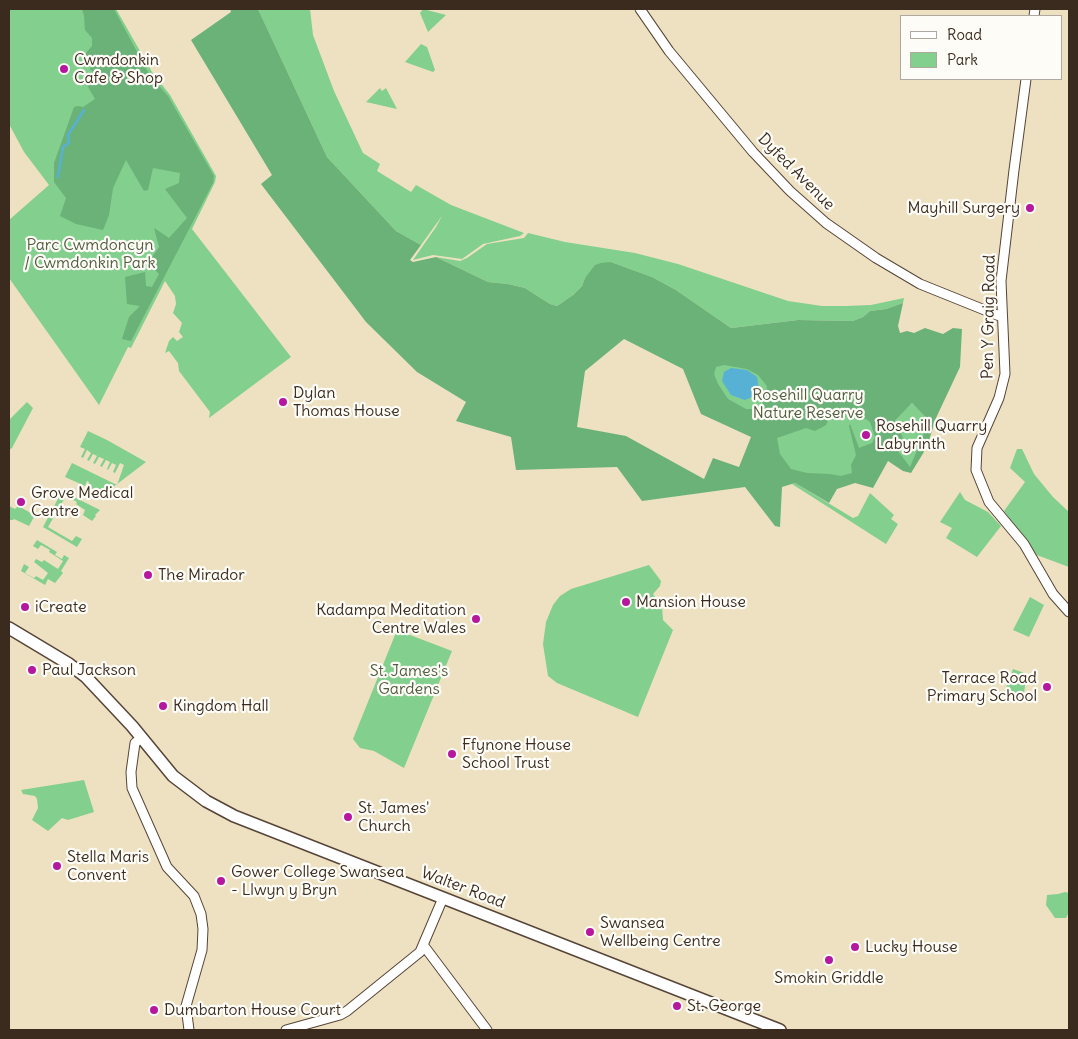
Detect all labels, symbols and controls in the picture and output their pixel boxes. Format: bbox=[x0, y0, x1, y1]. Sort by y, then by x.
legend bbox=[900, 15, 1063, 80]
text: Road bbox=[947, 25, 982, 44]
place label: Cwmdonkin Cafe & Shop bbox=[74, 50, 163, 88]
text: Park bbox=[947, 50, 978, 69]
marker: Cwmdonkin Cafe & Shop bbox=[58, 63, 70, 75]
street label: Dyfed Avenue bbox=[754, 130, 838, 214]
place label: Mayhill Surgery bbox=[907, 198, 1020, 218]
marker: Mayhill Surgery bbox=[1024, 202, 1036, 214]
park label: Parc Cwmdoncyn / Cwmdonkin Park bbox=[24, 235, 156, 273]
street label: Pen Y Graig Road bbox=[978, 255, 1000, 379]
place label: Dylan Thomas House bbox=[293, 383, 400, 421]
park label: Rosehill Quarry Nature Reserve bbox=[752, 385, 864, 423]
marker: Dylan Thomas House bbox=[277, 396, 289, 408]
place label: Rosehill Quarry Labyrinth bbox=[876, 416, 987, 454]
marker: Rosehill Quarry Labyrinth bbox=[860, 429, 872, 441]
place label: Grove Medical Centre bbox=[31, 483, 133, 521]
marker: Grove Medical Centre bbox=[15, 496, 27, 508]
place label: The Mirador bbox=[158, 565, 245, 585]
marker: The Mirador bbox=[142, 569, 154, 581]
place label: Mansion House bbox=[636, 592, 746, 612]
marker: Mansion House bbox=[620, 596, 632, 608]
place label: iCreate bbox=[35, 597, 87, 617]
place label: Kadampa Meditation Centre Wales bbox=[316, 600, 466, 638]
marker: iCreate bbox=[19, 601, 31, 613]
marker: Kadampa Meditation Centre Wales bbox=[470, 613, 482, 625]
place label: Paul Jackson bbox=[42, 660, 136, 680]
park label: St. James's Gardens bbox=[370, 661, 448, 699]
marker: Paul Jackson bbox=[26, 664, 38, 676]
place label: Terrace Road Primary School bbox=[927, 668, 1037, 706]
marker: Terrace Road Primary School bbox=[1041, 681, 1053, 693]
place label: Kingdom Hall bbox=[173, 696, 269, 716]
marker: Kingdom Hall bbox=[157, 700, 169, 712]
place label: Ffynone House School Trust bbox=[462, 735, 571, 773]
marker: Ffynone House School Trust bbox=[446, 748, 458, 760]
place label: St. James' Church bbox=[358, 798, 429, 836]
marker: St. James' Church bbox=[342, 811, 354, 823]
place label: Stella Maris Convent bbox=[67, 847, 149, 885]
marker: Stella Maris Convent bbox=[51, 860, 63, 872]
place label: Gower College Swansea - Llwyn y Bryn bbox=[231, 862, 404, 900]
street label: Walter Road bbox=[418, 863, 508, 913]
marker: Gower College Swansea - Llwyn y Bryn bbox=[215, 875, 227, 887]
place label: Swansea Wellbeing Centre bbox=[600, 913, 721, 951]
marker: Swansea Wellbeing Centre bbox=[584, 926, 596, 938]
place label: Lucky House bbox=[865, 937, 958, 957]
marker: Lucky House bbox=[849, 941, 861, 953]
marker: Smokin Griddle bbox=[823, 954, 835, 966]
place label: Smokin Griddle bbox=[774, 968, 884, 988]
place label: St. George bbox=[687, 996, 761, 1016]
place label: Dumbarton House Court bbox=[164, 1000, 341, 1020]
marker: St. George bbox=[671, 1000, 683, 1012]
marker: Dumbarton House Court bbox=[148, 1004, 160, 1016]

